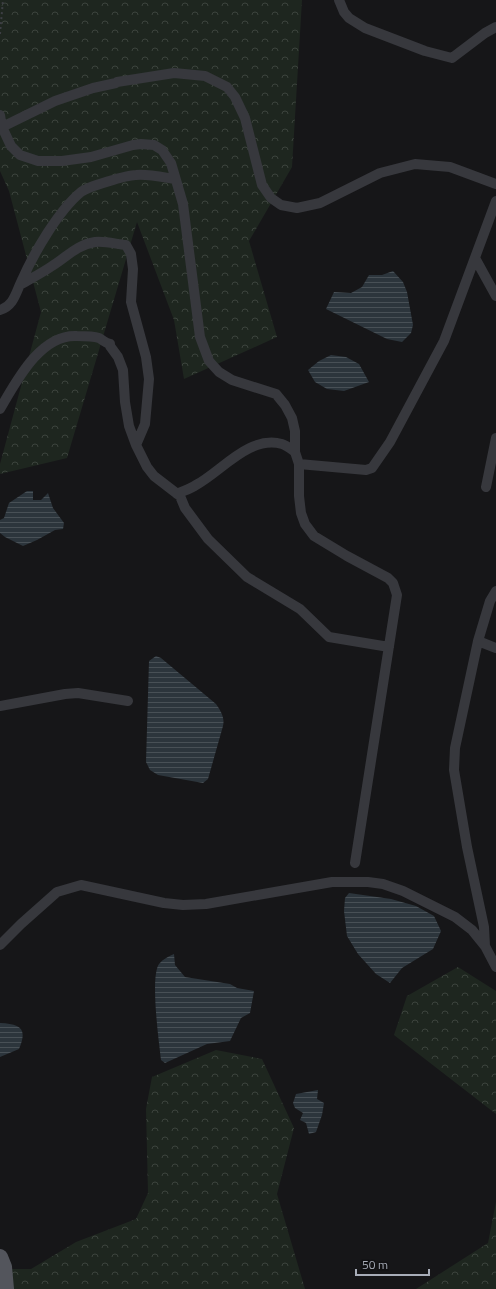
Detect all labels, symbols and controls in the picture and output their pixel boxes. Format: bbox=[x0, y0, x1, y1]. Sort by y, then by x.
scale bar bbox=[356, 1251, 429, 1277]
text: 50 m bbox=[362, 1255, 388, 1274]

